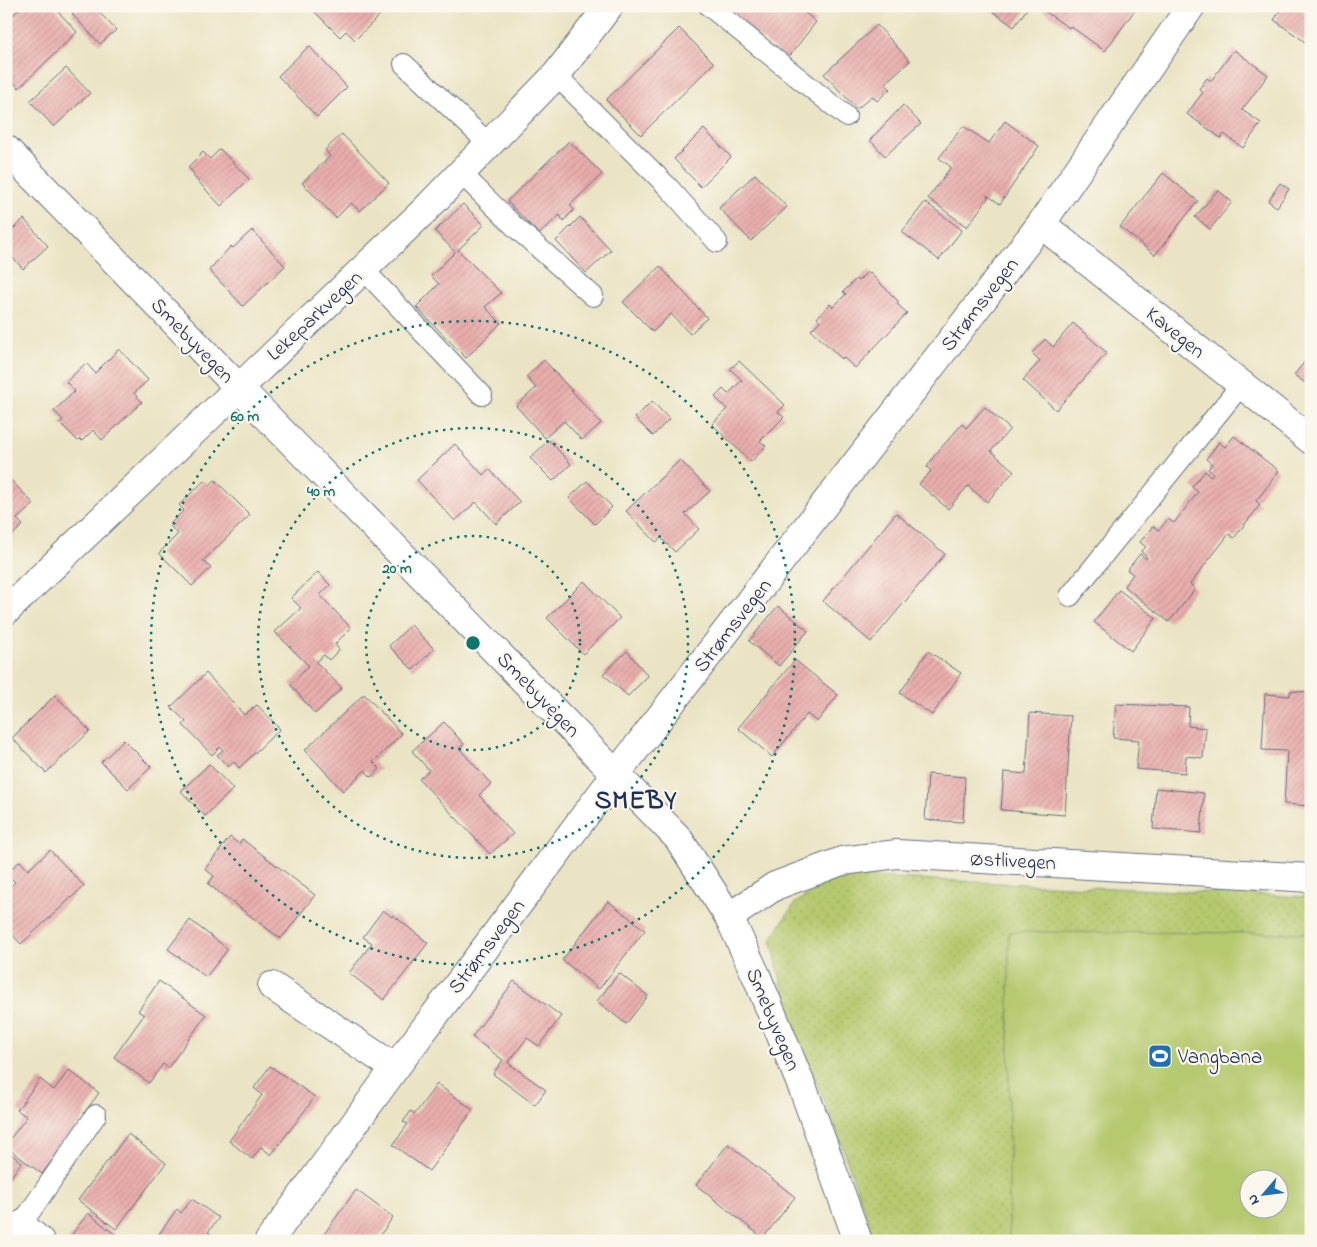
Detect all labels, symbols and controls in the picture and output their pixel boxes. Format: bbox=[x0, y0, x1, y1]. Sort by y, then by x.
street label: Strømsvegen bbox=[934, 252, 1029, 360]
street label: Lekeparkvegen bbox=[261, 264, 371, 370]
street label: Smebyvegen bbox=[141, 292, 240, 393]
street label: Kavegen bbox=[1137, 300, 1211, 368]
text: 60 m bbox=[230, 406, 260, 428]
text: 40 m bbox=[306, 481, 335, 503]
text: 20 m bbox=[381, 558, 412, 580]
street label: Strømsvegen bbox=[687, 573, 782, 681]
centre of rings bbox=[464, 634, 482, 652]
street label: Smebyvegen bbox=[487, 646, 586, 747]
district label: SMEBY bbox=[595, 783, 677, 821]
street label: Østlivegen bbox=[969, 845, 1057, 881]
street label: Strømsvegen bbox=[442, 893, 535, 1002]
street label: Smebyvegen bbox=[735, 964, 807, 1077]
sports icon: Vangbana bbox=[1147, 1043, 1173, 1069]
place label: Vangbana bbox=[1177, 1043, 1262, 1075]
north arrow bbox=[1240, 1170, 1290, 1220]
text: N bbox=[1242, 1190, 1265, 1209]

